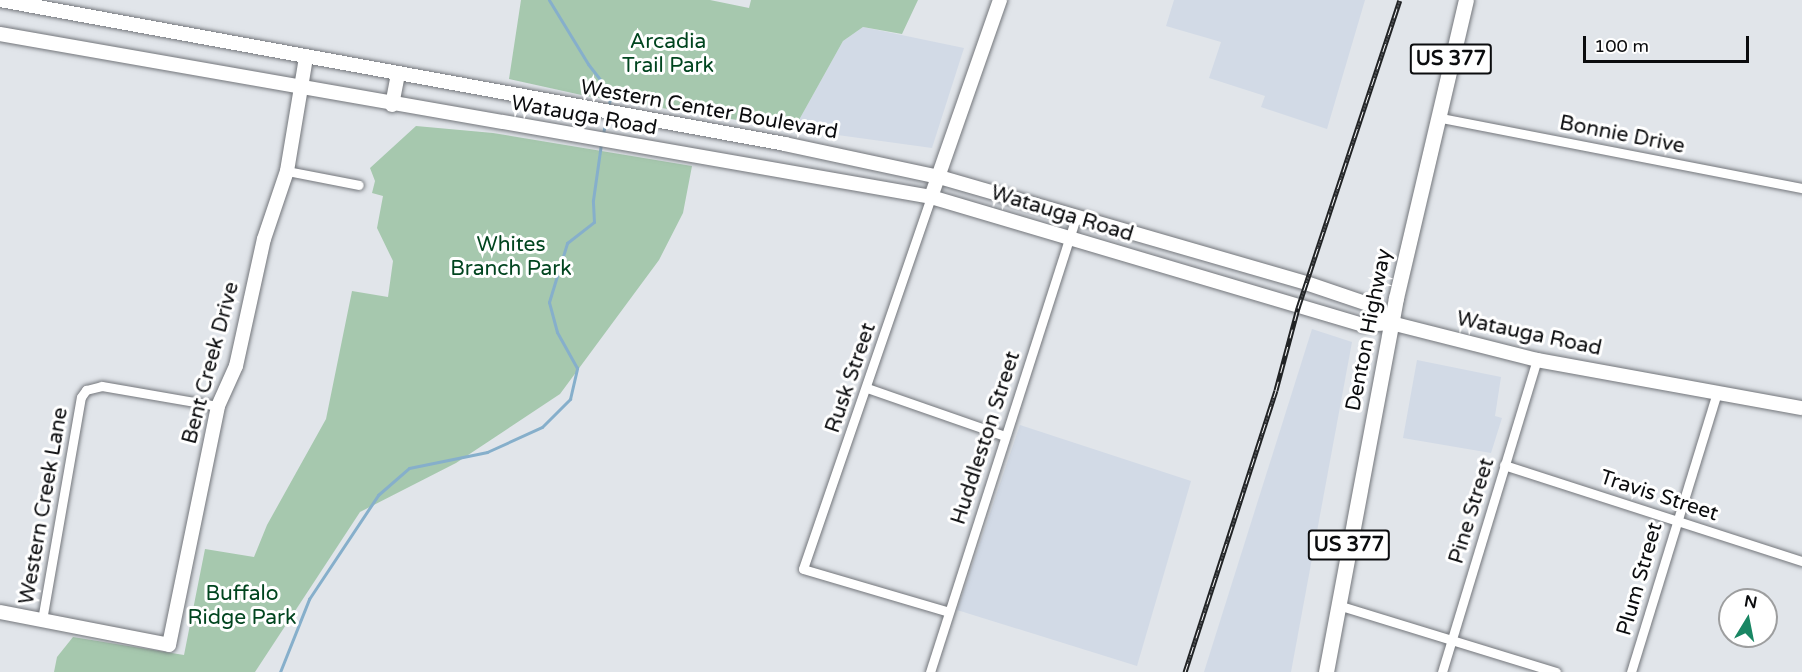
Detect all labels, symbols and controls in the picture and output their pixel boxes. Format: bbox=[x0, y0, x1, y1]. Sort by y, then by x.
scale bar bbox=[1586, 24, 1752, 62]
park label: Arcadia Trail Park bbox=[622, 29, 714, 79]
text: 100 m bbox=[1594, 35, 1649, 57]
road number: US 377 bbox=[1409, 42, 1493, 76]
street label: Western Center Boulevard bbox=[578, 75, 840, 145]
street label: Watauga Road bbox=[509, 91, 659, 141]
street label: Bonnie Drive bbox=[1557, 111, 1687, 159]
street label: Watauga Road bbox=[988, 180, 1136, 248]
park label: Whites Branch Park bbox=[450, 232, 572, 282]
street label: Denton Highway bbox=[1341, 247, 1397, 413]
street label: Bent Creek Drive bbox=[177, 279, 245, 447]
street label: Watauga Road bbox=[1454, 306, 1604, 362]
street label: Rusk Street bbox=[820, 320, 882, 436]
street label: Huddleston Street bbox=[946, 348, 1026, 528]
street label: Western Creek Lane bbox=[14, 406, 74, 606]
street label: Pine Street bbox=[1444, 455, 1500, 567]
street label: Travis Street bbox=[1597, 465, 1721, 527]
street label: Plum Street bbox=[1612, 519, 1668, 639]
road number: US 377 bbox=[1307, 528, 1391, 562]
park label: Buffalo Ridge Park bbox=[188, 581, 296, 631]
north arrow bbox=[1718, 588, 1778, 648]
text: N bbox=[1743, 591, 1759, 613]

